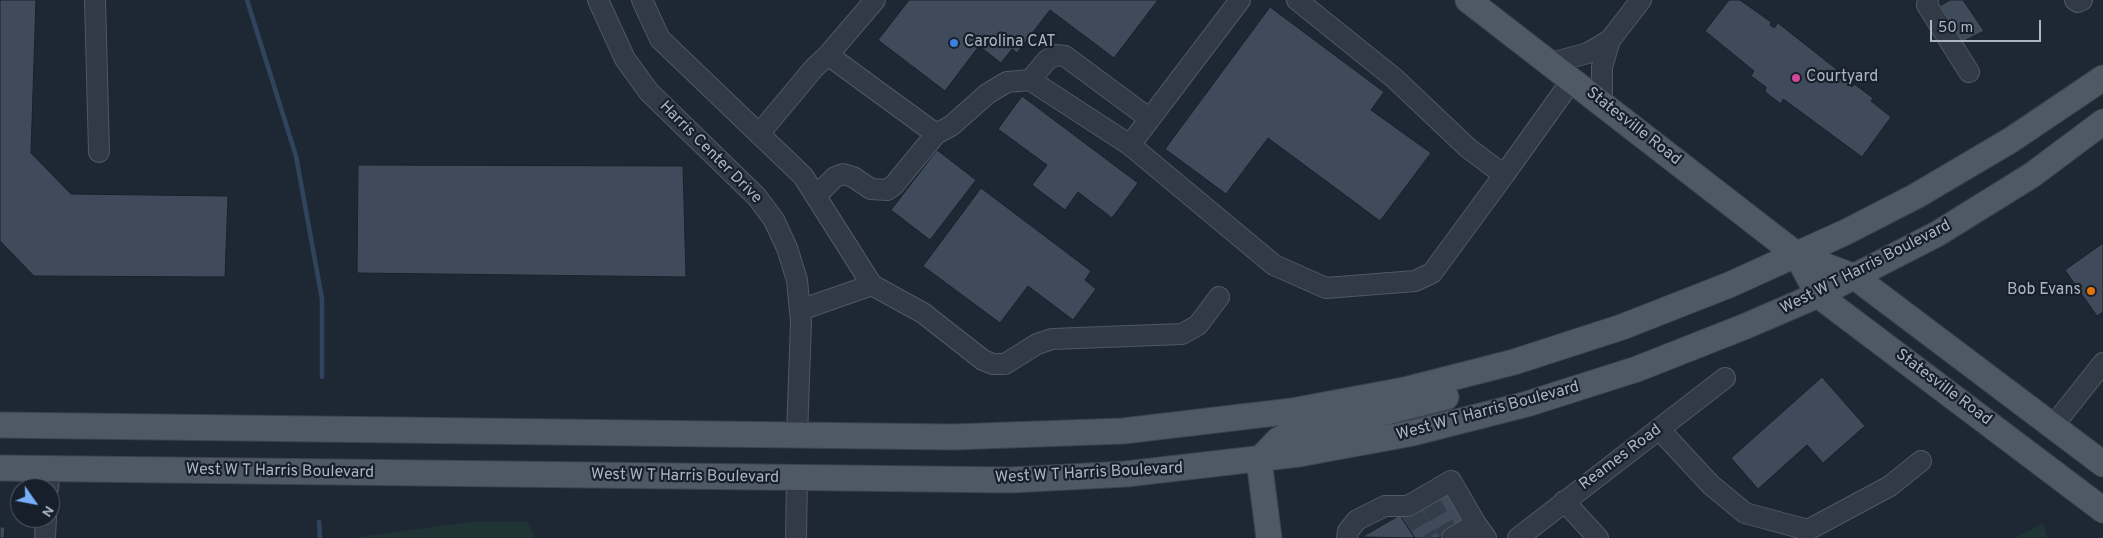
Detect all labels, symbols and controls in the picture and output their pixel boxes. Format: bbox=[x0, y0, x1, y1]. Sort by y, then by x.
scale bar bbox=[1933, 10, 2044, 42]
text: 50 m bbox=[1938, 19, 1973, 38]
place label: Carolina CAT bbox=[964, 33, 1056, 53]
marker: Carolina CAT bbox=[948, 37, 960, 49]
place label: Courtyard bbox=[1806, 68, 1878, 88]
marker: Courtyard bbox=[1790, 72, 1802, 84]
street label: Statesville Road bbox=[1582, 84, 1684, 170]
street label: Harris Center Drive bbox=[655, 98, 765, 208]
street label: West W T Harris Boulevard bbox=[1778, 217, 1954, 319]
place label: Bob Evans bbox=[2007, 281, 2081, 301]
marker: Bob Evans bbox=[2085, 285, 2097, 297]
street label: Statesville Road bbox=[1891, 346, 1995, 430]
street label: West W T Harris Boulevard bbox=[1395, 378, 1581, 446]
street label: Reames Road bbox=[1576, 421, 1666, 495]
street label: West W T Harris Boulevard bbox=[994, 459, 1184, 489]
street label: West W T Harris Boulevard bbox=[186, 461, 374, 483]
street label: West W T Harris Boulevard bbox=[591, 466, 779, 488]
north arrow bbox=[10, 478, 60, 528]
text: N bbox=[37, 502, 57, 520]

